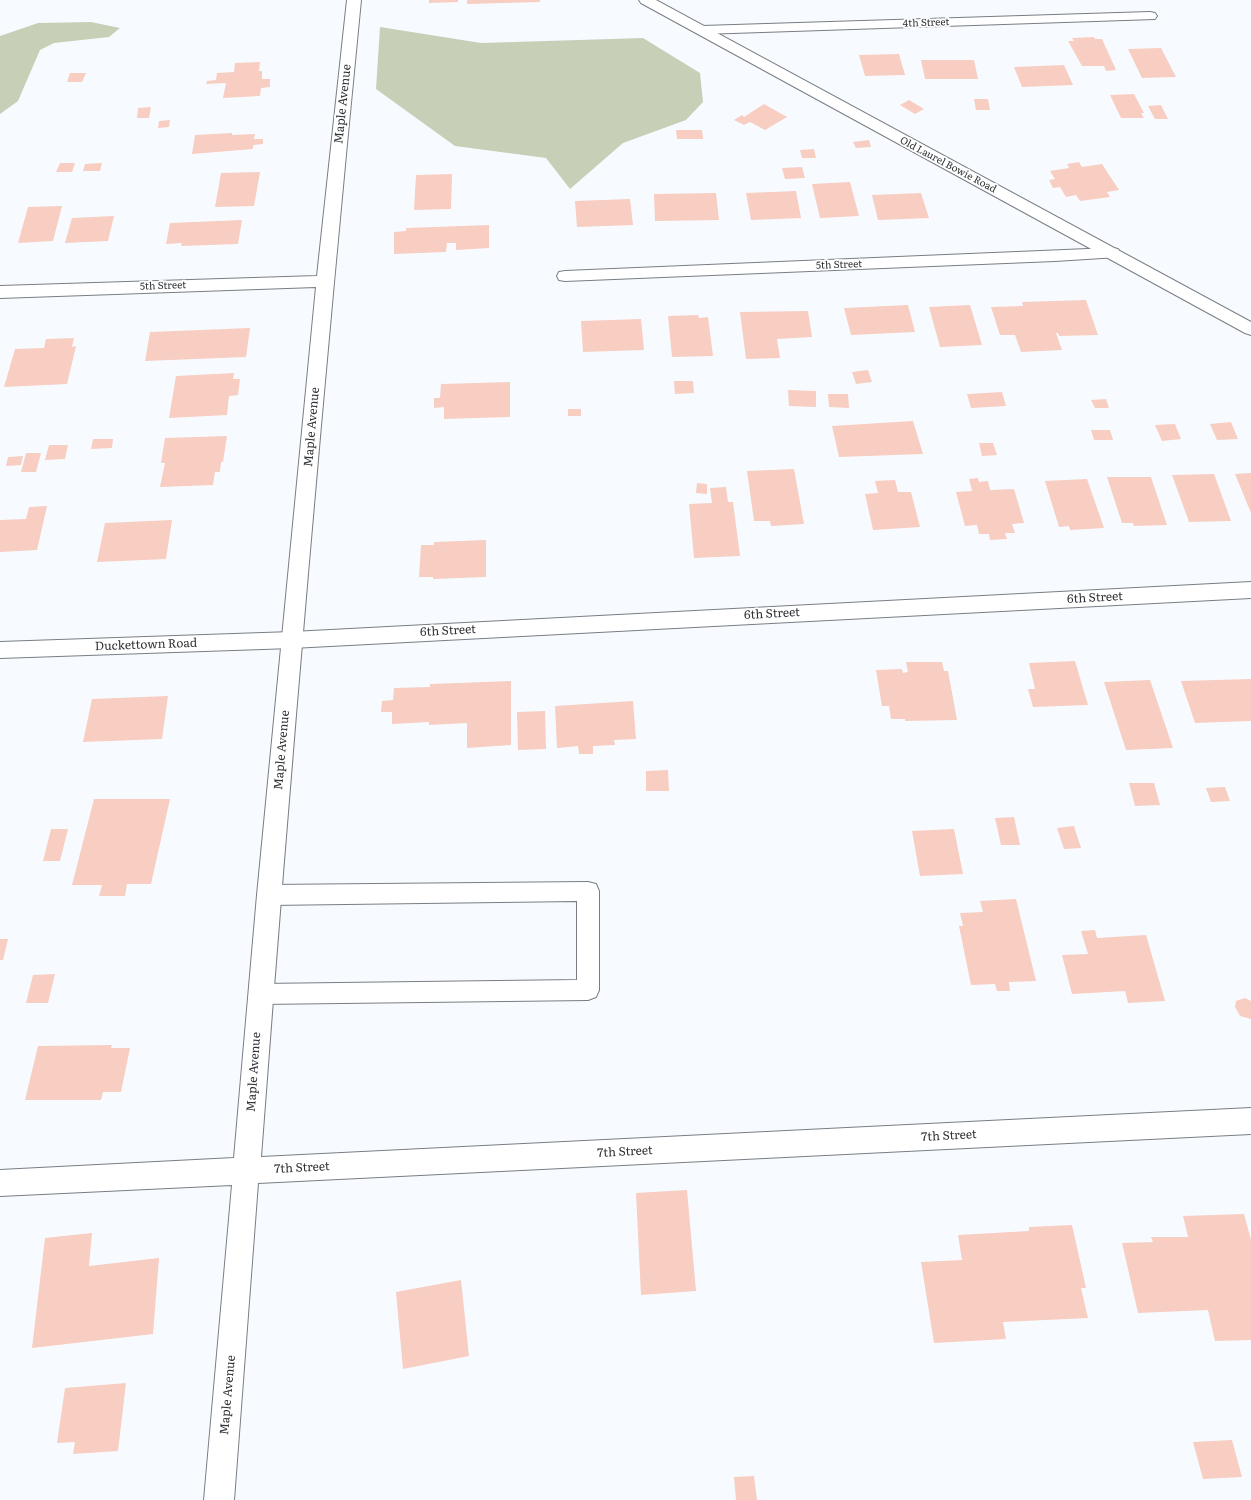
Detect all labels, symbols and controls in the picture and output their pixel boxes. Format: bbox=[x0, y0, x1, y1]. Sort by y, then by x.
street label: 4th Street bbox=[902, 16, 950, 30]
street label: Maple Avenue bbox=[332, 63, 354, 145]
street label: Old Laurel Bowie Road bbox=[898, 134, 998, 196]
street label: 5th Street bbox=[816, 258, 862, 272]
street label: 5th Street bbox=[140, 279, 186, 293]
street label: Maple Avenue bbox=[301, 387, 323, 467]
street label: 6th Street bbox=[1067, 589, 1123, 607]
street label: 6th Street bbox=[744, 605, 800, 623]
street label: 6th Street bbox=[420, 622, 476, 640]
street label: Duckettown Road bbox=[95, 636, 197, 654]
street label: Maple Avenue bbox=[271, 710, 293, 790]
street label: Maple Avenue bbox=[244, 1032, 264, 1112]
street label: 7th Street bbox=[921, 1127, 977, 1145]
street label: 7th Street bbox=[597, 1143, 653, 1161]
street label: 7th Street bbox=[274, 1159, 330, 1177]
street label: Maple Avenue bbox=[217, 1355, 239, 1435]

